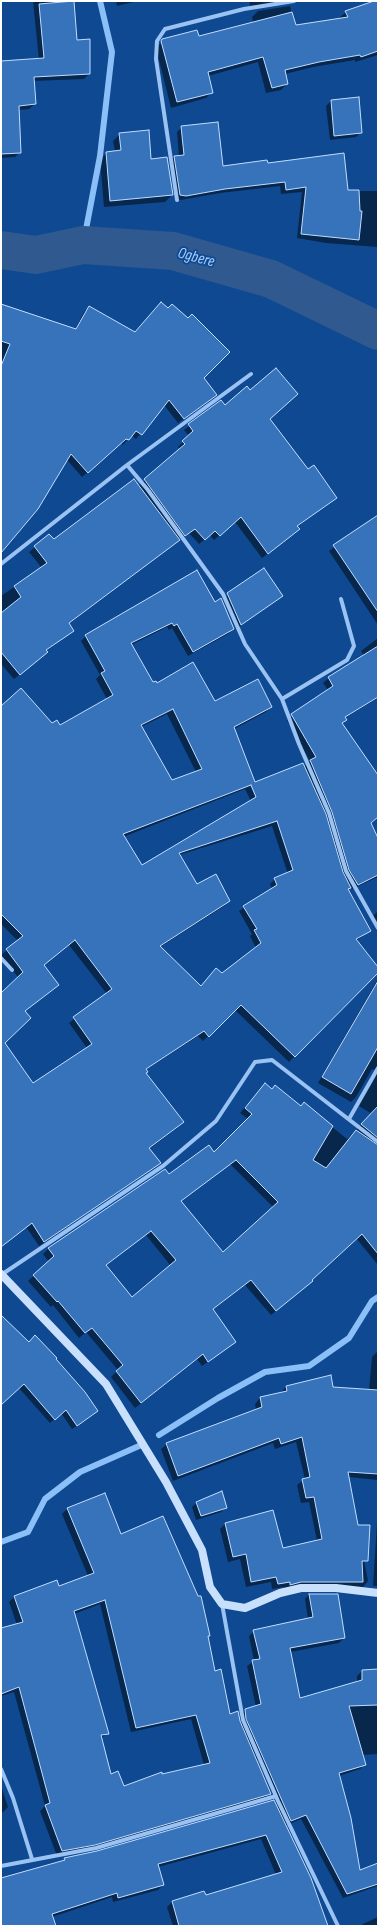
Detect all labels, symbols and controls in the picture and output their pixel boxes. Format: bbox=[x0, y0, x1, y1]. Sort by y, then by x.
water label: Ogbere bbox=[175, 244, 217, 272]

